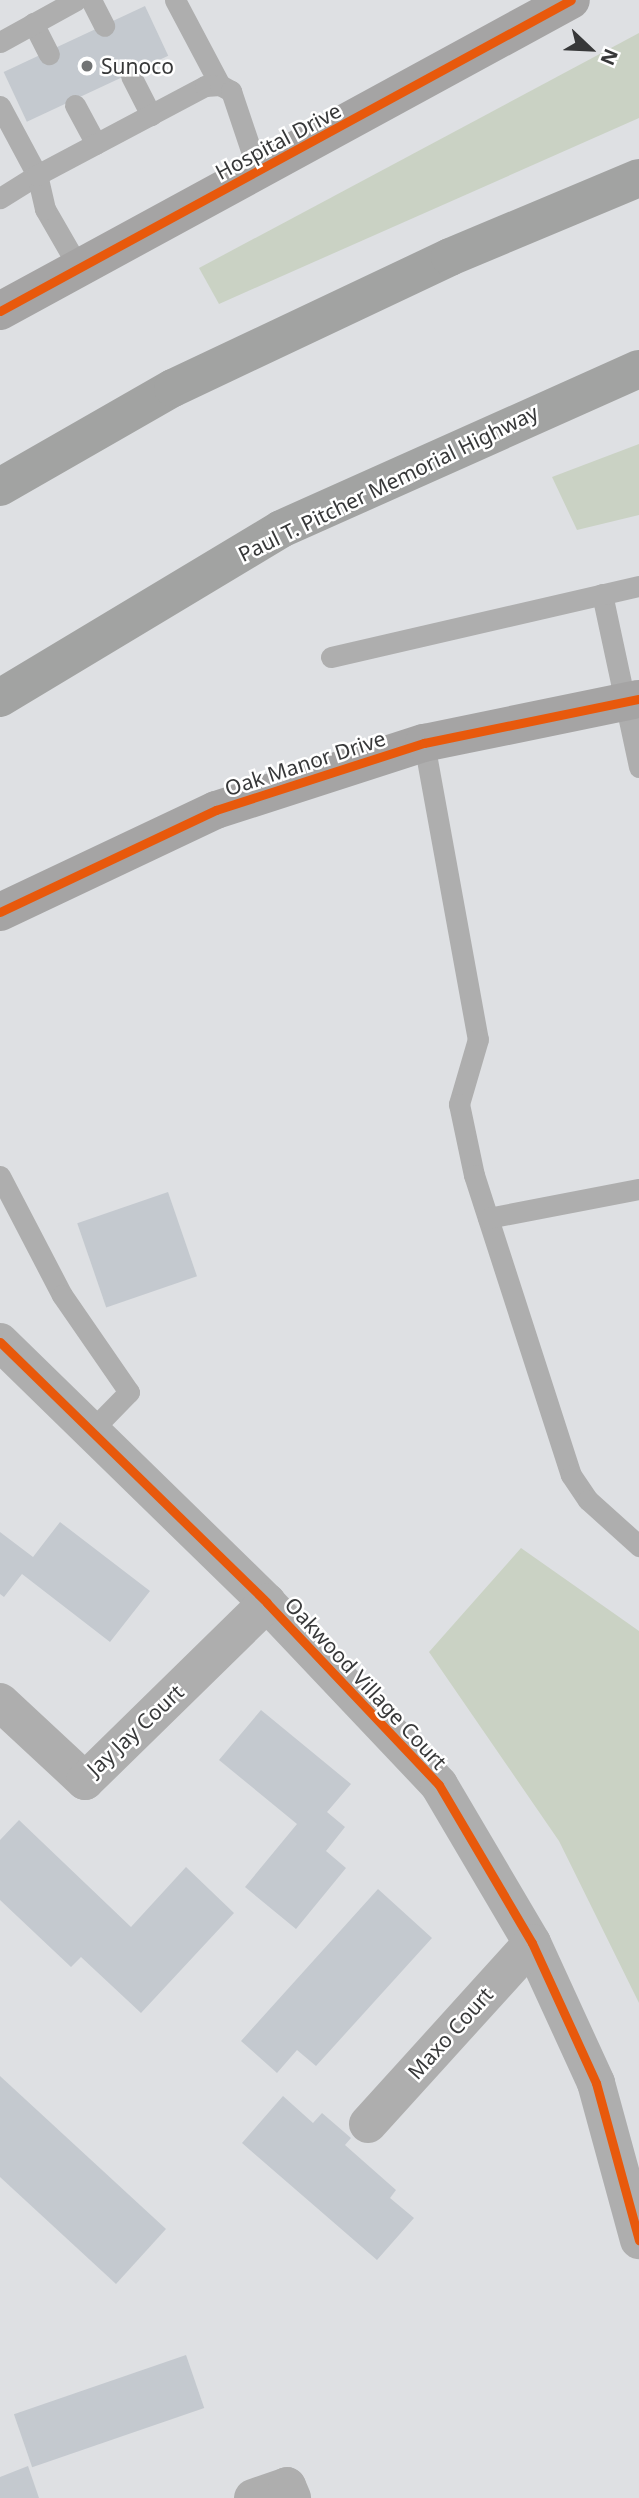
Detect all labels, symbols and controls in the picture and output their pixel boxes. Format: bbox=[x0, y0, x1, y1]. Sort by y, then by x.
north arrow bbox=[555, 14, 625, 84]
text: N bbox=[594, 45, 624, 69]
place label: Sunoco bbox=[101, 53, 174, 79]
marker: Sunoco bbox=[79, 58, 95, 74]
street label: Hospital Drive bbox=[211, 97, 345, 185]
street label: Paul T. Pitcher Memorial Highway bbox=[234, 399, 542, 567]
street label: Oak Manor Drive bbox=[221, 725, 389, 801]
street label: Oakwood Village Court bbox=[280, 1592, 452, 1774]
street label: Jay Jay Court bbox=[82, 1679, 188, 1781]
street label: Maxo Court bbox=[402, 1982, 498, 2084]

